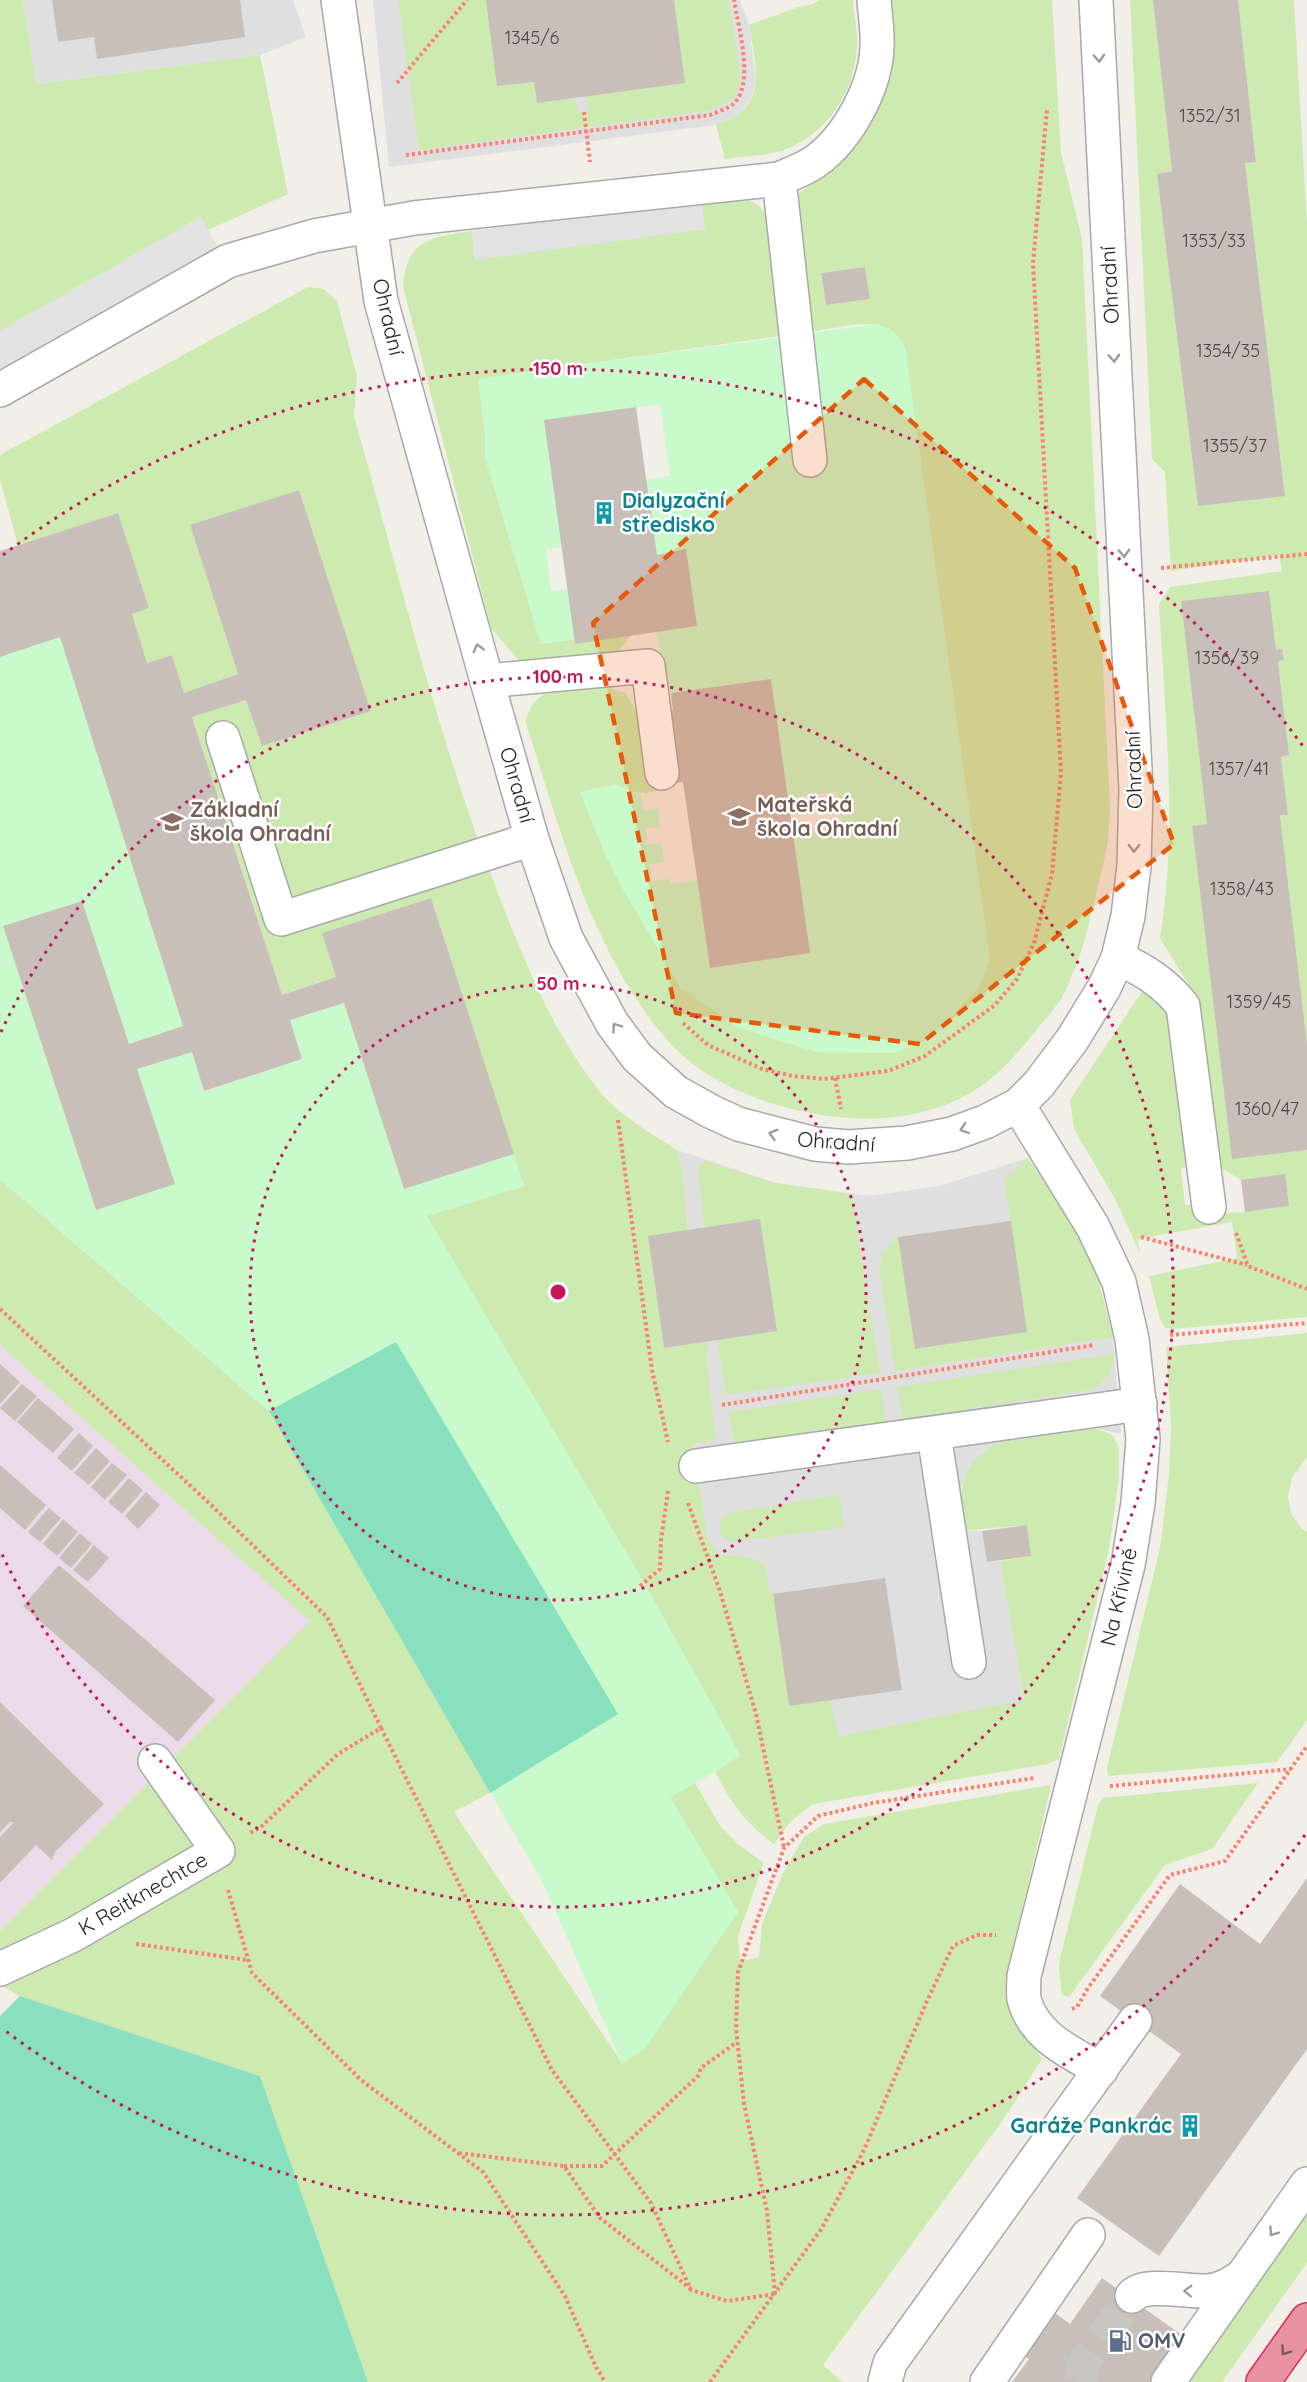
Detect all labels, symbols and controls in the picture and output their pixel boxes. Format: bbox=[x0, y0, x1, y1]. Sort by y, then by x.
house number: 1345/6 bbox=[505, 26, 560, 49]
one-way arrow bbox=[1092, 54, 1105, 63]
house number: 1352/31 bbox=[1179, 104, 1241, 127]
house number: 1353/33 bbox=[1182, 229, 1246, 252]
street label: Ohradní bbox=[1094, 245, 1124, 325]
street label: Ohradní bbox=[368, 276, 411, 358]
house number: 1354/35 bbox=[1196, 339, 1260, 362]
one-way arrow bbox=[1107, 354, 1120, 363]
text: 150 m bbox=[533, 357, 583, 380]
house number: 1355/37 bbox=[1203, 434, 1267, 457]
place label: Dialyzační středisko bbox=[622, 487, 726, 537]
building icon: Dialyzační středisko bbox=[591, 500, 617, 526]
one-way arrow bbox=[1117, 548, 1130, 557]
one-way arrow bbox=[473, 643, 485, 654]
house number: 1356/39 bbox=[1195, 646, 1259, 669]
text: 100 m bbox=[533, 665, 583, 688]
street label: Ohradní bbox=[1119, 730, 1147, 809]
street label: Ohradní bbox=[495, 744, 541, 826]
house number: 1357/41 bbox=[1209, 757, 1269, 780]
place label: Mateřská škola Ohradní bbox=[757, 791, 898, 841]
place label: Základní škola Ohradní bbox=[190, 796, 331, 846]
school or university icon: Mateřská škola Ohradní bbox=[726, 804, 752, 830]
school or university icon: Základní škola Ohradní bbox=[159, 809, 185, 835]
one-way arrow bbox=[1128, 843, 1141, 852]
house number: 1358/43 bbox=[1210, 877, 1274, 900]
text: 50 m bbox=[536, 972, 580, 995]
house number: 1359/45 bbox=[1227, 990, 1291, 1013]
one-way arrow bbox=[612, 1023, 623, 1034]
house number: 1360/47 bbox=[1235, 1097, 1299, 1120]
one-way arrow bbox=[960, 1122, 970, 1135]
street label: Ohradní bbox=[796, 1125, 876, 1157]
one-way arrow bbox=[768, 1129, 778, 1141]
centre of rings bbox=[548, 1282, 568, 1302]
street label: Na Křivině bbox=[1094, 1545, 1142, 1648]
street label: K Reitknechtce bbox=[73, 1846, 212, 1941]
place label: Garáže Pankrác bbox=[1010, 2112, 1172, 2138]
building icon: Garáže Pankrác bbox=[1177, 2113, 1203, 2139]
one-way arrow bbox=[1269, 2226, 1280, 2237]
one-way arrow bbox=[1183, 2284, 1192, 2297]
place label: OMV bbox=[1138, 2327, 1185, 2353]
fuel station icon: OMV bbox=[1107, 2328, 1133, 2354]
one-way arrow bbox=[1281, 2345, 1292, 2356]

